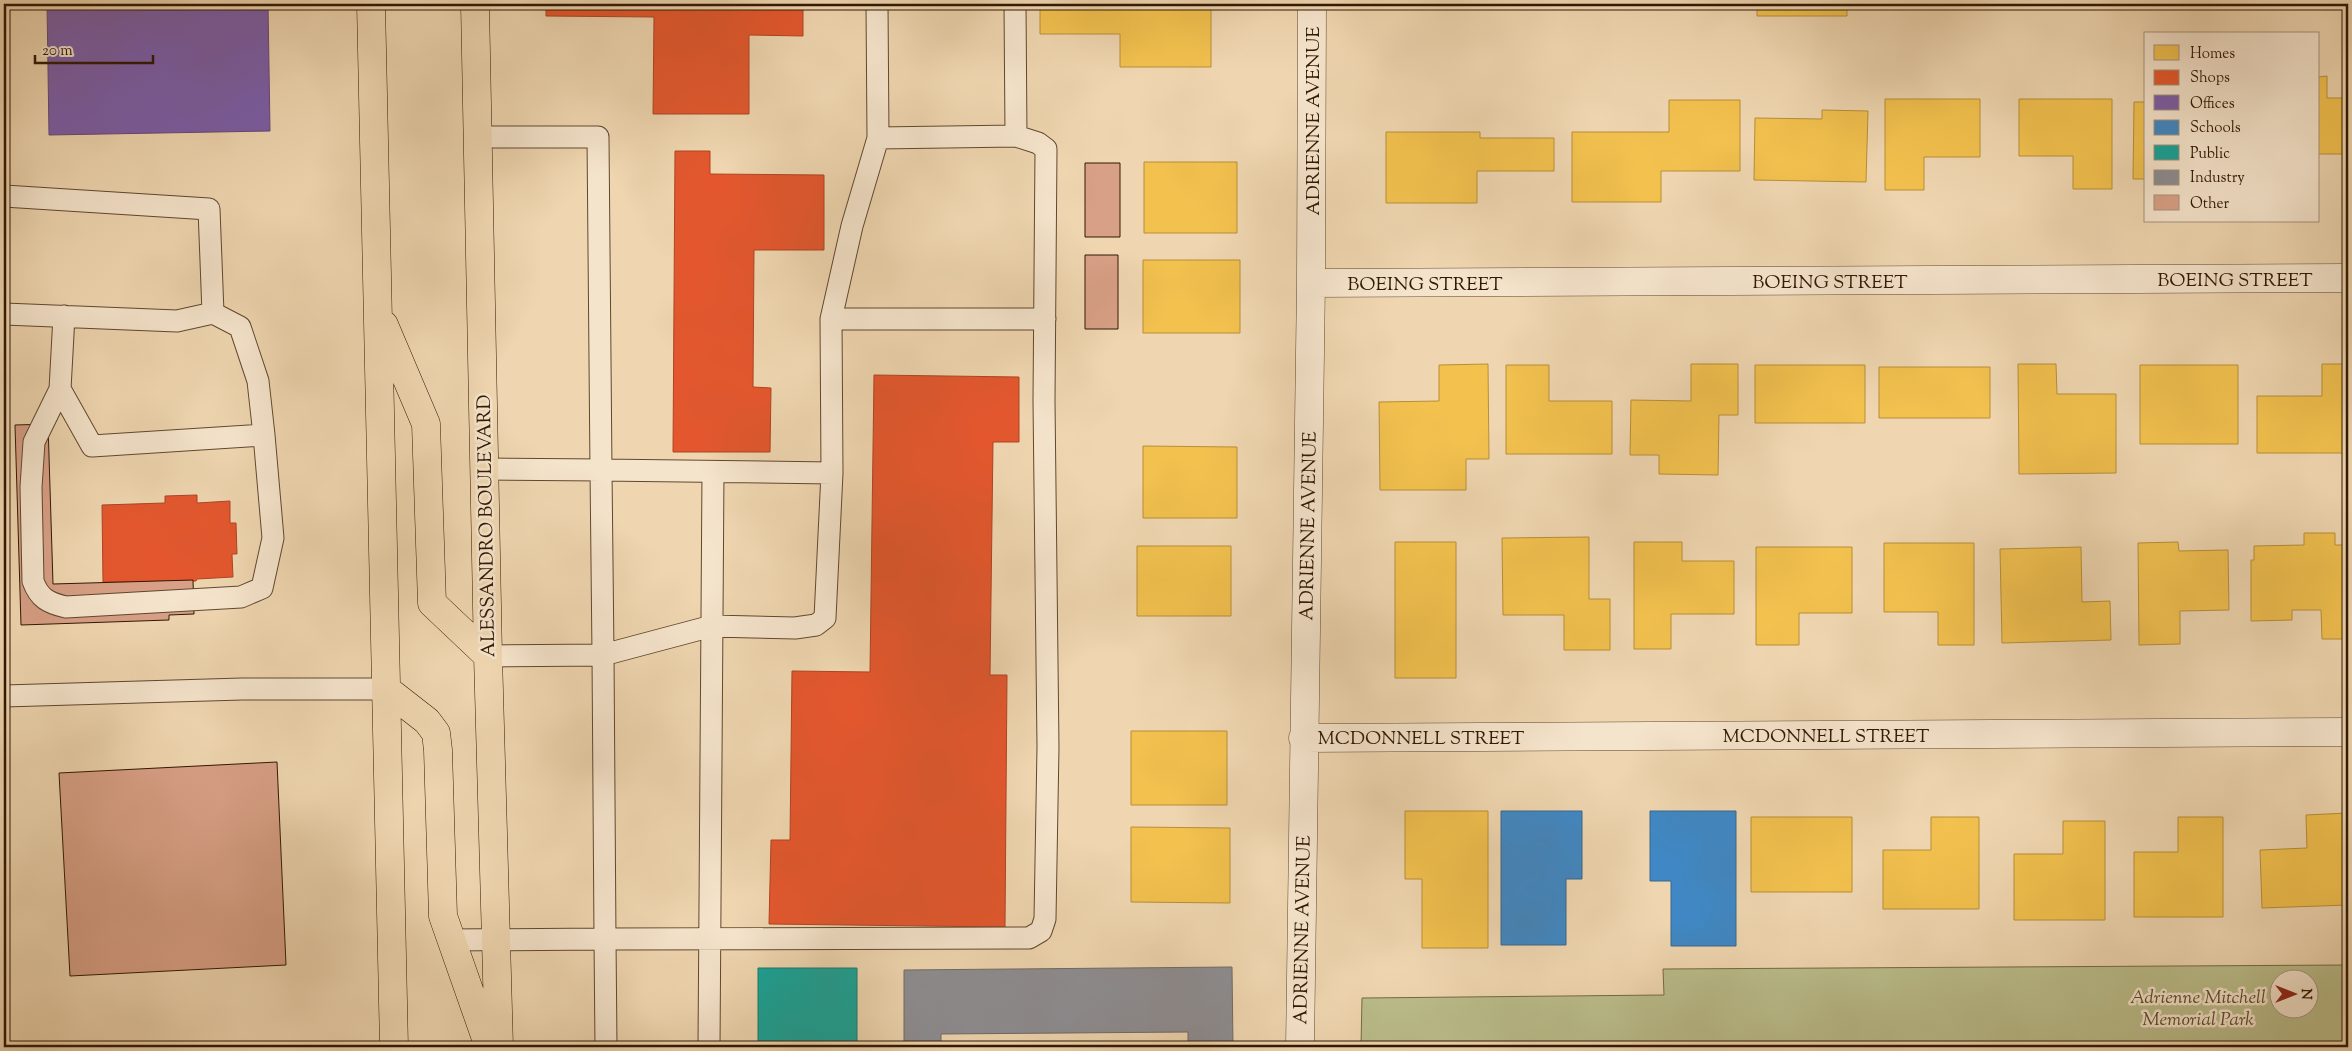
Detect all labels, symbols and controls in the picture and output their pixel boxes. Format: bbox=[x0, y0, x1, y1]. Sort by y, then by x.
street label: ADRIENNE AVENUE bbox=[1301, 26, 1328, 216]
scale bar bbox=[35, 32, 152, 64]
legend bbox=[2144, 32, 2320, 222]
text: 20 m bbox=[42, 41, 73, 62]
text: Homes bbox=[2190, 44, 2235, 65]
text: Shops bbox=[2190, 68, 2230, 89]
text: Offices bbox=[2190, 94, 2235, 115]
text: Schools bbox=[2190, 118, 2241, 139]
text: Public bbox=[2190, 144, 2230, 165]
text: Industry bbox=[2190, 168, 2245, 189]
text: Other bbox=[2190, 194, 2230, 215]
street label: BOEING STREET bbox=[2157, 268, 2313, 295]
street label: BOEING STREET bbox=[1752, 270, 1908, 297]
street label: BOEING STREET bbox=[1347, 272, 1503, 299]
street label: ALESSANDRO BOULEVARD bbox=[472, 394, 503, 658]
street label: ADRIENNE AVENUE bbox=[1294, 431, 1325, 621]
street label: MCDONNELL STREET bbox=[1723, 724, 1929, 751]
street label: MCDONNELL STREET bbox=[1318, 726, 1524, 753]
street label: ADRIENNE AVENUE bbox=[1288, 835, 1319, 1025]
north arrow bbox=[2270, 968, 2320, 1018]
park label: Adrienne Mitchell Memorial Park bbox=[2130, 985, 2266, 1034]
text: N bbox=[2295, 988, 2315, 1000]

